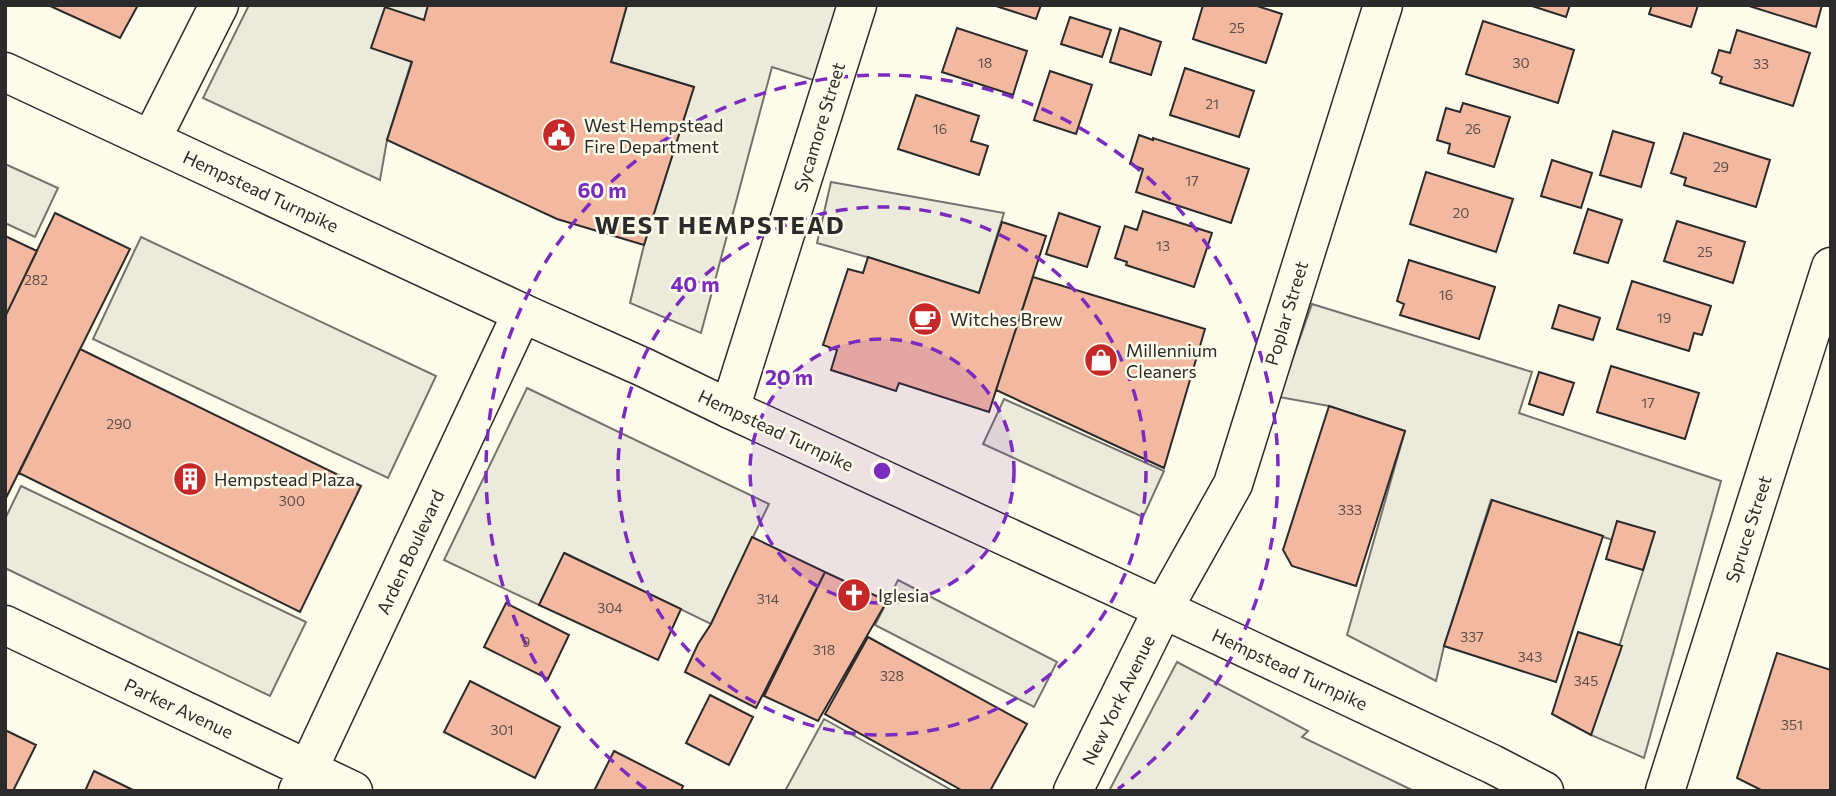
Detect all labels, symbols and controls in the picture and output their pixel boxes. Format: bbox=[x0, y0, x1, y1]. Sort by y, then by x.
house number: 25 bbox=[1229, 19, 1245, 36]
house number: 18 bbox=[978, 54, 992, 71]
house number: 30 bbox=[1512, 54, 1530, 71]
house number: 33 bbox=[1753, 55, 1769, 72]
street label: Sycamore Street bbox=[789, 59, 849, 195]
house number: 21 bbox=[1205, 95, 1219, 112]
place label: West Hempstead Fire Department bbox=[584, 114, 723, 157]
public building icon: West Hempstead Fire Department bbox=[540, 116, 578, 154]
house number: 16 bbox=[933, 120, 947, 137]
house number: 26 bbox=[1465, 120, 1481, 137]
street label: Hempstead Turnpike bbox=[180, 145, 342, 237]
house number: 29 bbox=[1713, 158, 1729, 175]
house number: 17 bbox=[1185, 172, 1199, 189]
text: 60 m bbox=[577, 177, 627, 202]
house number: 20 bbox=[1453, 204, 1469, 221]
district label: WEST HEMPSTEAD bbox=[594, 210, 846, 239]
house number: 13 bbox=[1156, 237, 1170, 254]
house number: 25 bbox=[1697, 243, 1713, 260]
street label: Poplar Street bbox=[1260, 258, 1312, 368]
house number: 282 bbox=[24, 271, 48, 288]
text: 40 m bbox=[670, 271, 720, 296]
house number: 16 bbox=[1439, 286, 1453, 303]
cafe icon: Witches Brew bbox=[906, 300, 944, 338]
place label: Witches Brew bbox=[950, 308, 1063, 330]
house number: 19 bbox=[1657, 309, 1671, 326]
place label: Millennium Cleaners bbox=[1126, 339, 1218, 382]
shop icon: Millennium Cleaners bbox=[1082, 341, 1120, 379]
text: 20 m bbox=[765, 364, 813, 389]
street label: Hempstead Turnpike bbox=[695, 384, 857, 476]
house number: 17 bbox=[1641, 394, 1655, 411]
house number: 290 bbox=[106, 415, 132, 432]
centre of rings bbox=[870, 459, 894, 483]
building icon: Hempstead Plaza bbox=[171, 460, 209, 498]
place label: Hempstead Plaza bbox=[214, 468, 355, 490]
street label: Spruce Street bbox=[1720, 473, 1776, 585]
street label: Arden Boulevard bbox=[372, 486, 448, 618]
house number: 300 bbox=[279, 492, 305, 509]
house number: 333 bbox=[1338, 501, 1362, 518]
church icon: Iglesia bbox=[835, 576, 873, 614]
place label: Iglesia bbox=[878, 584, 929, 606]
house number: 314 bbox=[757, 590, 780, 607]
house number: 304 bbox=[597, 599, 623, 616]
street label: Hempstead Turnpike bbox=[1209, 623, 1371, 715]
house number: 337 bbox=[1460, 628, 1484, 645]
street label: New York Avenue bbox=[1077, 631, 1159, 769]
house number: 9 bbox=[522, 633, 530, 650]
house number: 318 bbox=[813, 641, 835, 658]
house number: 343 bbox=[1518, 648, 1542, 665]
house number: 328 bbox=[880, 667, 904, 684]
house number: 345 bbox=[1574, 672, 1598, 689]
street label: Parker Avenue bbox=[121, 673, 237, 743]
house number: 351 bbox=[1781, 716, 1803, 733]
house number: 301 bbox=[490, 721, 514, 738]

